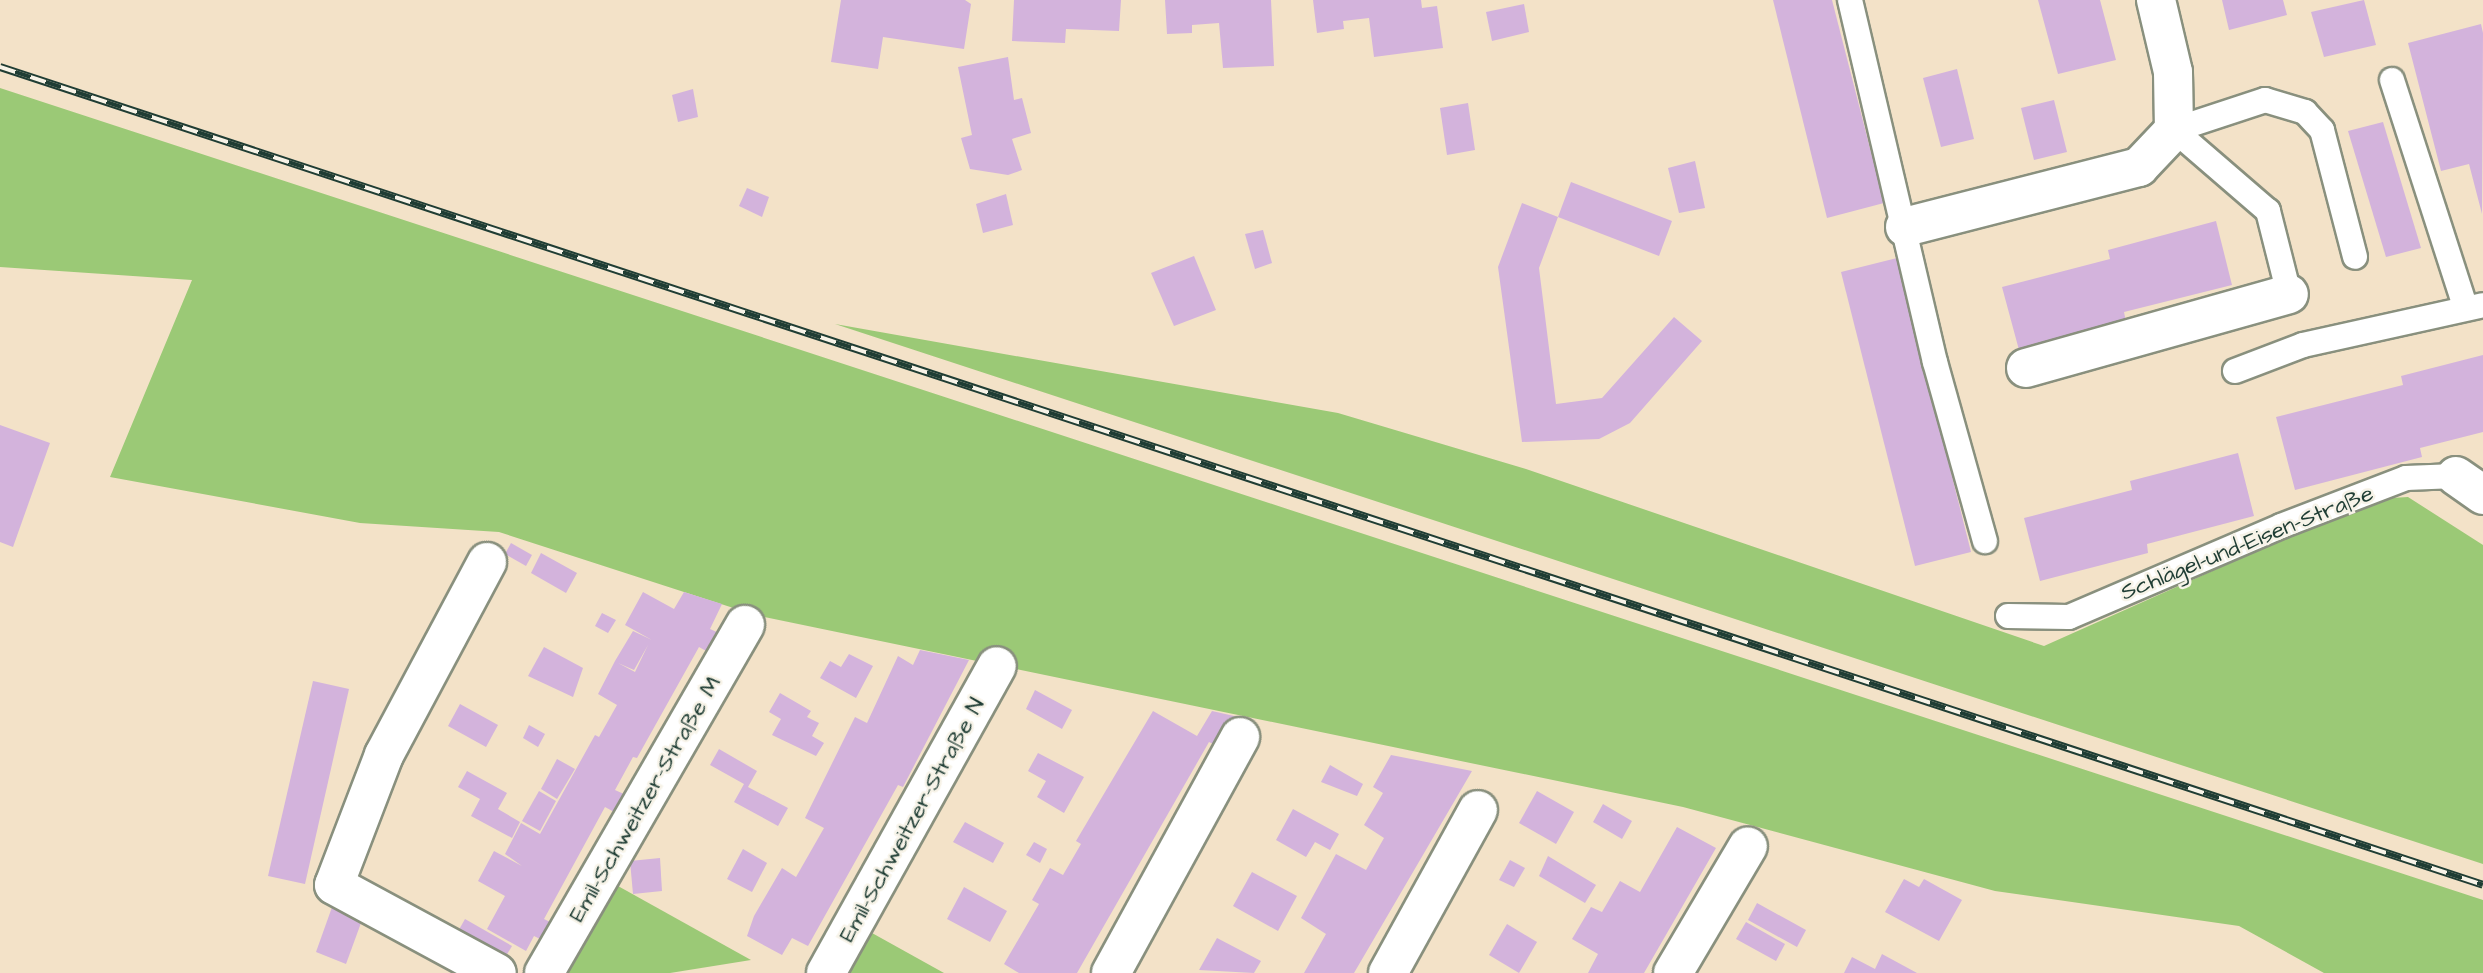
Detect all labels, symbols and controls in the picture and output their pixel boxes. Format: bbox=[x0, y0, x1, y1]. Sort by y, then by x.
street label: Schlägel-und-Eisen-Straße bbox=[2117, 480, 2377, 606]
street label: Emil-Schweitzer-Straße M bbox=[563, 671, 727, 927]
street label: Emil-Schweitzer-Straße N bbox=[833, 693, 991, 947]

